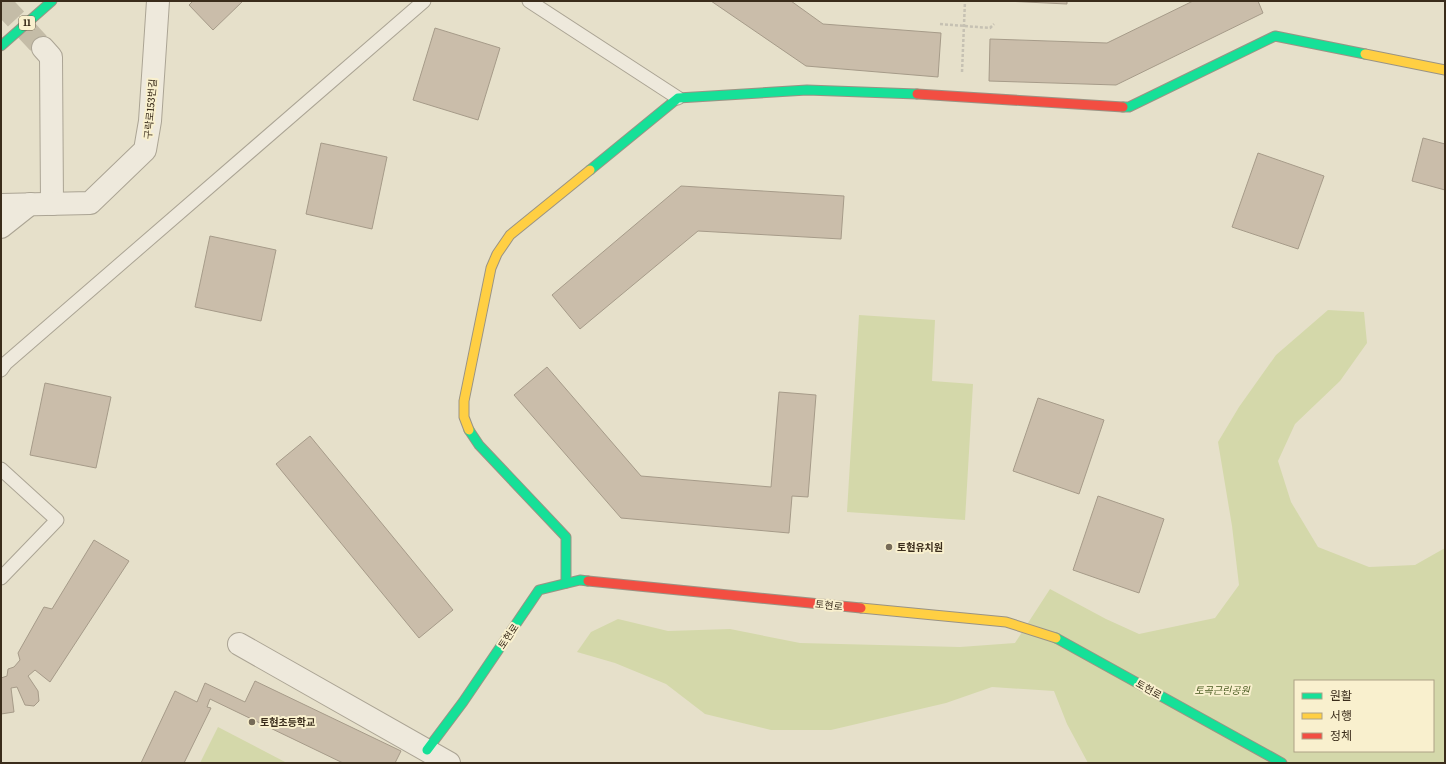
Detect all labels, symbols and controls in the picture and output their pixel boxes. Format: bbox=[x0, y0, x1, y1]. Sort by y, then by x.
road number: 11 bbox=[19, 16, 35, 30]
street label: 구락로153번길 bbox=[139, 78, 160, 140]
place label: 토현유치원 bbox=[897, 539, 943, 554]
marker: 토현유치원 bbox=[884, 542, 894, 552]
street label: 토현로 bbox=[815, 596, 844, 613]
street label: 토현로 bbox=[494, 620, 522, 651]
street label: 토현로 bbox=[1134, 675, 1165, 702]
legend bbox=[1294, 680, 1434, 752]
park label: 토곡근린공원 bbox=[1194, 682, 1250, 697]
text: 원활 bbox=[1330, 686, 1352, 704]
text: 서행 bbox=[1330, 706, 1352, 724]
place label: 토현초등학교 bbox=[260, 714, 315, 729]
marker: 토현초등학교 bbox=[247, 717, 257, 727]
text: 정체 bbox=[1330, 726, 1352, 744]

